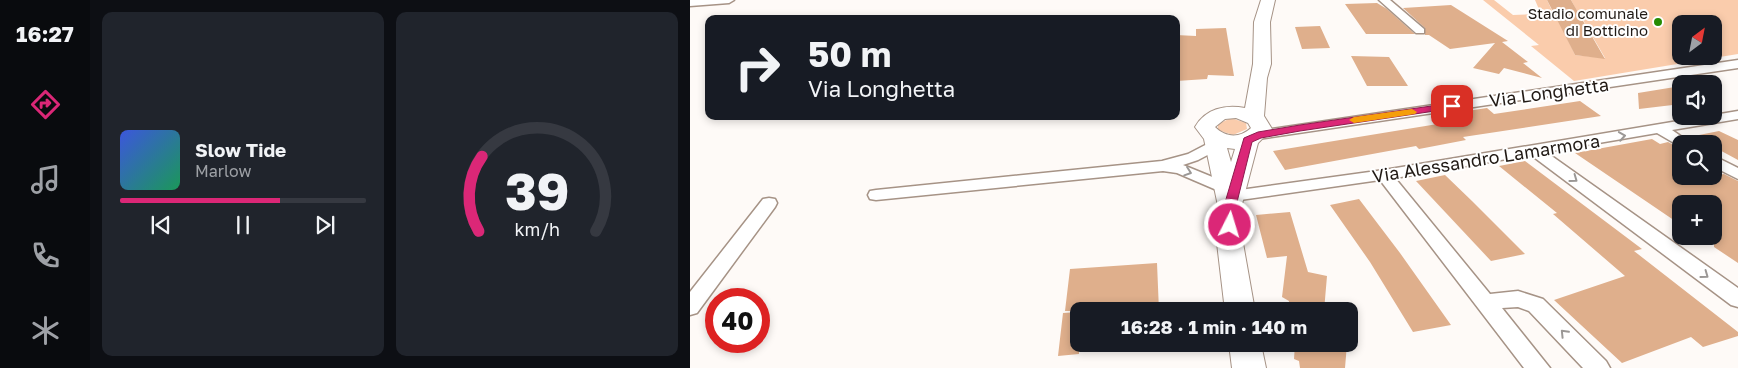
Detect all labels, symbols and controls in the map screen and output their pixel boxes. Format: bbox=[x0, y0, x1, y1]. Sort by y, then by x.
place label: Stadio comunale di Botticino bbox=[1528, 4, 1648, 39]
north arrow bbox=[1672, 15, 1722, 65]
map controls bbox=[1672, 15, 1722, 245]
marker: Stadio comunale di Botticino bbox=[1652, 16, 1664, 28]
text: 16:27 bbox=[16, 20, 74, 47]
text: 50 m bbox=[808, 33, 891, 75]
icon: right bbox=[725, 35, 790, 100]
street label: Via Longhetta bbox=[1488, 73, 1610, 111]
text: Via Longhetta bbox=[808, 75, 955, 102]
button: sound bbox=[1672, 75, 1722, 125]
pin bbox=[1431, 85, 1473, 127]
icon: directions bbox=[28, 87, 63, 122]
icon: arrive bbox=[1438, 92, 1466, 120]
street label: Via Alessandro Lamarmora bbox=[1371, 129, 1601, 187]
one-way arrow bbox=[1618, 131, 1627, 141]
button: search bbox=[1672, 135, 1722, 185]
text: Slow Tide bbox=[195, 138, 286, 161]
text: 39 bbox=[505, 159, 569, 221]
text: Marlow bbox=[195, 161, 251, 181]
icon: music bbox=[28, 162, 63, 197]
one-way arrow bbox=[1183, 166, 1192, 176]
one-way arrow bbox=[1568, 173, 1578, 182]
button: + bbox=[1672, 195, 1722, 245]
position arrow bbox=[1203, 198, 1255, 250]
icon: previous bbox=[147, 211, 175, 239]
icon: pause bbox=[229, 211, 257, 239]
icon: next bbox=[311, 211, 339, 239]
text: km/h bbox=[514, 218, 560, 240]
icon: phone bbox=[28, 238, 63, 273]
one-way arrow bbox=[1699, 269, 1709, 278]
speed limit sign: 40 bbox=[705, 288, 770, 353]
icon: climate bbox=[28, 313, 63, 348]
text: 16:28 · 1 min · 140 m bbox=[1121, 315, 1307, 338]
one-way arrow bbox=[1561, 330, 1570, 339]

